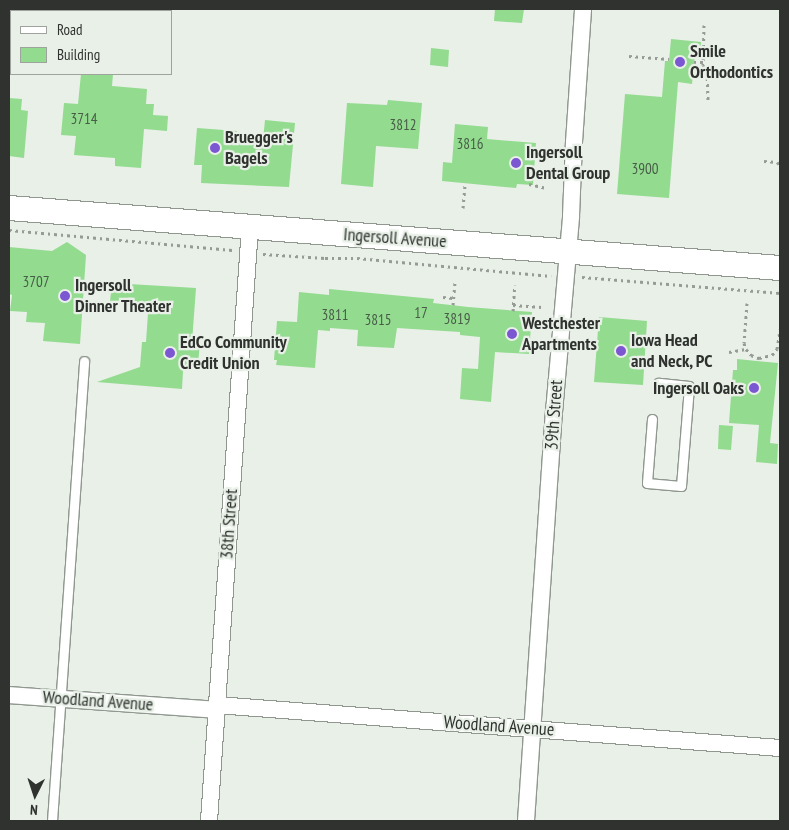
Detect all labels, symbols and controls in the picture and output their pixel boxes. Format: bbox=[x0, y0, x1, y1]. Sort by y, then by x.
legend bbox=[10, 10, 172, 75]
text: Road bbox=[57, 20, 83, 39]
place label: Smile Orthodontics bbox=[690, 41, 773, 84]
text: Building bbox=[57, 45, 100, 64]
marker: Smile Orthodontics bbox=[674, 56, 686, 68]
house number: 3714 bbox=[71, 110, 97, 128]
house number: 3812 bbox=[390, 116, 416, 134]
place label: Bruegger's Bagels bbox=[225, 127, 293, 170]
house number: 3816 bbox=[457, 135, 483, 153]
marker: Bruegger's Bagels bbox=[209, 142, 221, 154]
place label: Ingersoll Dental Group bbox=[526, 142, 611, 184]
marker: Ingersoll Dental Group bbox=[510, 157, 522, 169]
house number: 3900 bbox=[632, 160, 658, 178]
street label: Ingersoll Avenue bbox=[342, 224, 448, 252]
house number: 3707 bbox=[23, 273, 49, 291]
place label: Ingersoll Dinner Theater bbox=[75, 275, 171, 318]
marker: Ingersoll Dinner Theater bbox=[59, 290, 71, 302]
house number: 17 bbox=[414, 304, 428, 322]
house number: 3811 bbox=[322, 306, 348, 324]
house number: 3819 bbox=[444, 310, 470, 328]
house number: 3815 bbox=[365, 311, 391, 329]
place label: Westchester Apartments bbox=[522, 313, 600, 356]
marker: Westchester Apartments bbox=[506, 328, 518, 340]
place label: Iowa Head and Neck, PC bbox=[631, 330, 714, 372]
place label: EdCo Community Credit Union bbox=[180, 332, 287, 374]
marker: Iowa Head and Neck, PC bbox=[615, 345, 627, 357]
marker: EdCo Community Credit Union bbox=[164, 347, 176, 359]
place label: Ingersoll Oaks bbox=[653, 377, 744, 399]
street label: 39th Street bbox=[541, 379, 567, 451]
marker: Ingersoll Oaks bbox=[748, 382, 760, 394]
street label: 38th Street bbox=[216, 488, 242, 560]
street label: Woodland Avenue bbox=[42, 686, 154, 716]
street label: Woodland Avenue bbox=[443, 711, 555, 741]
north arrow bbox=[10, 770, 60, 820]
text: N bbox=[30, 801, 38, 819]

